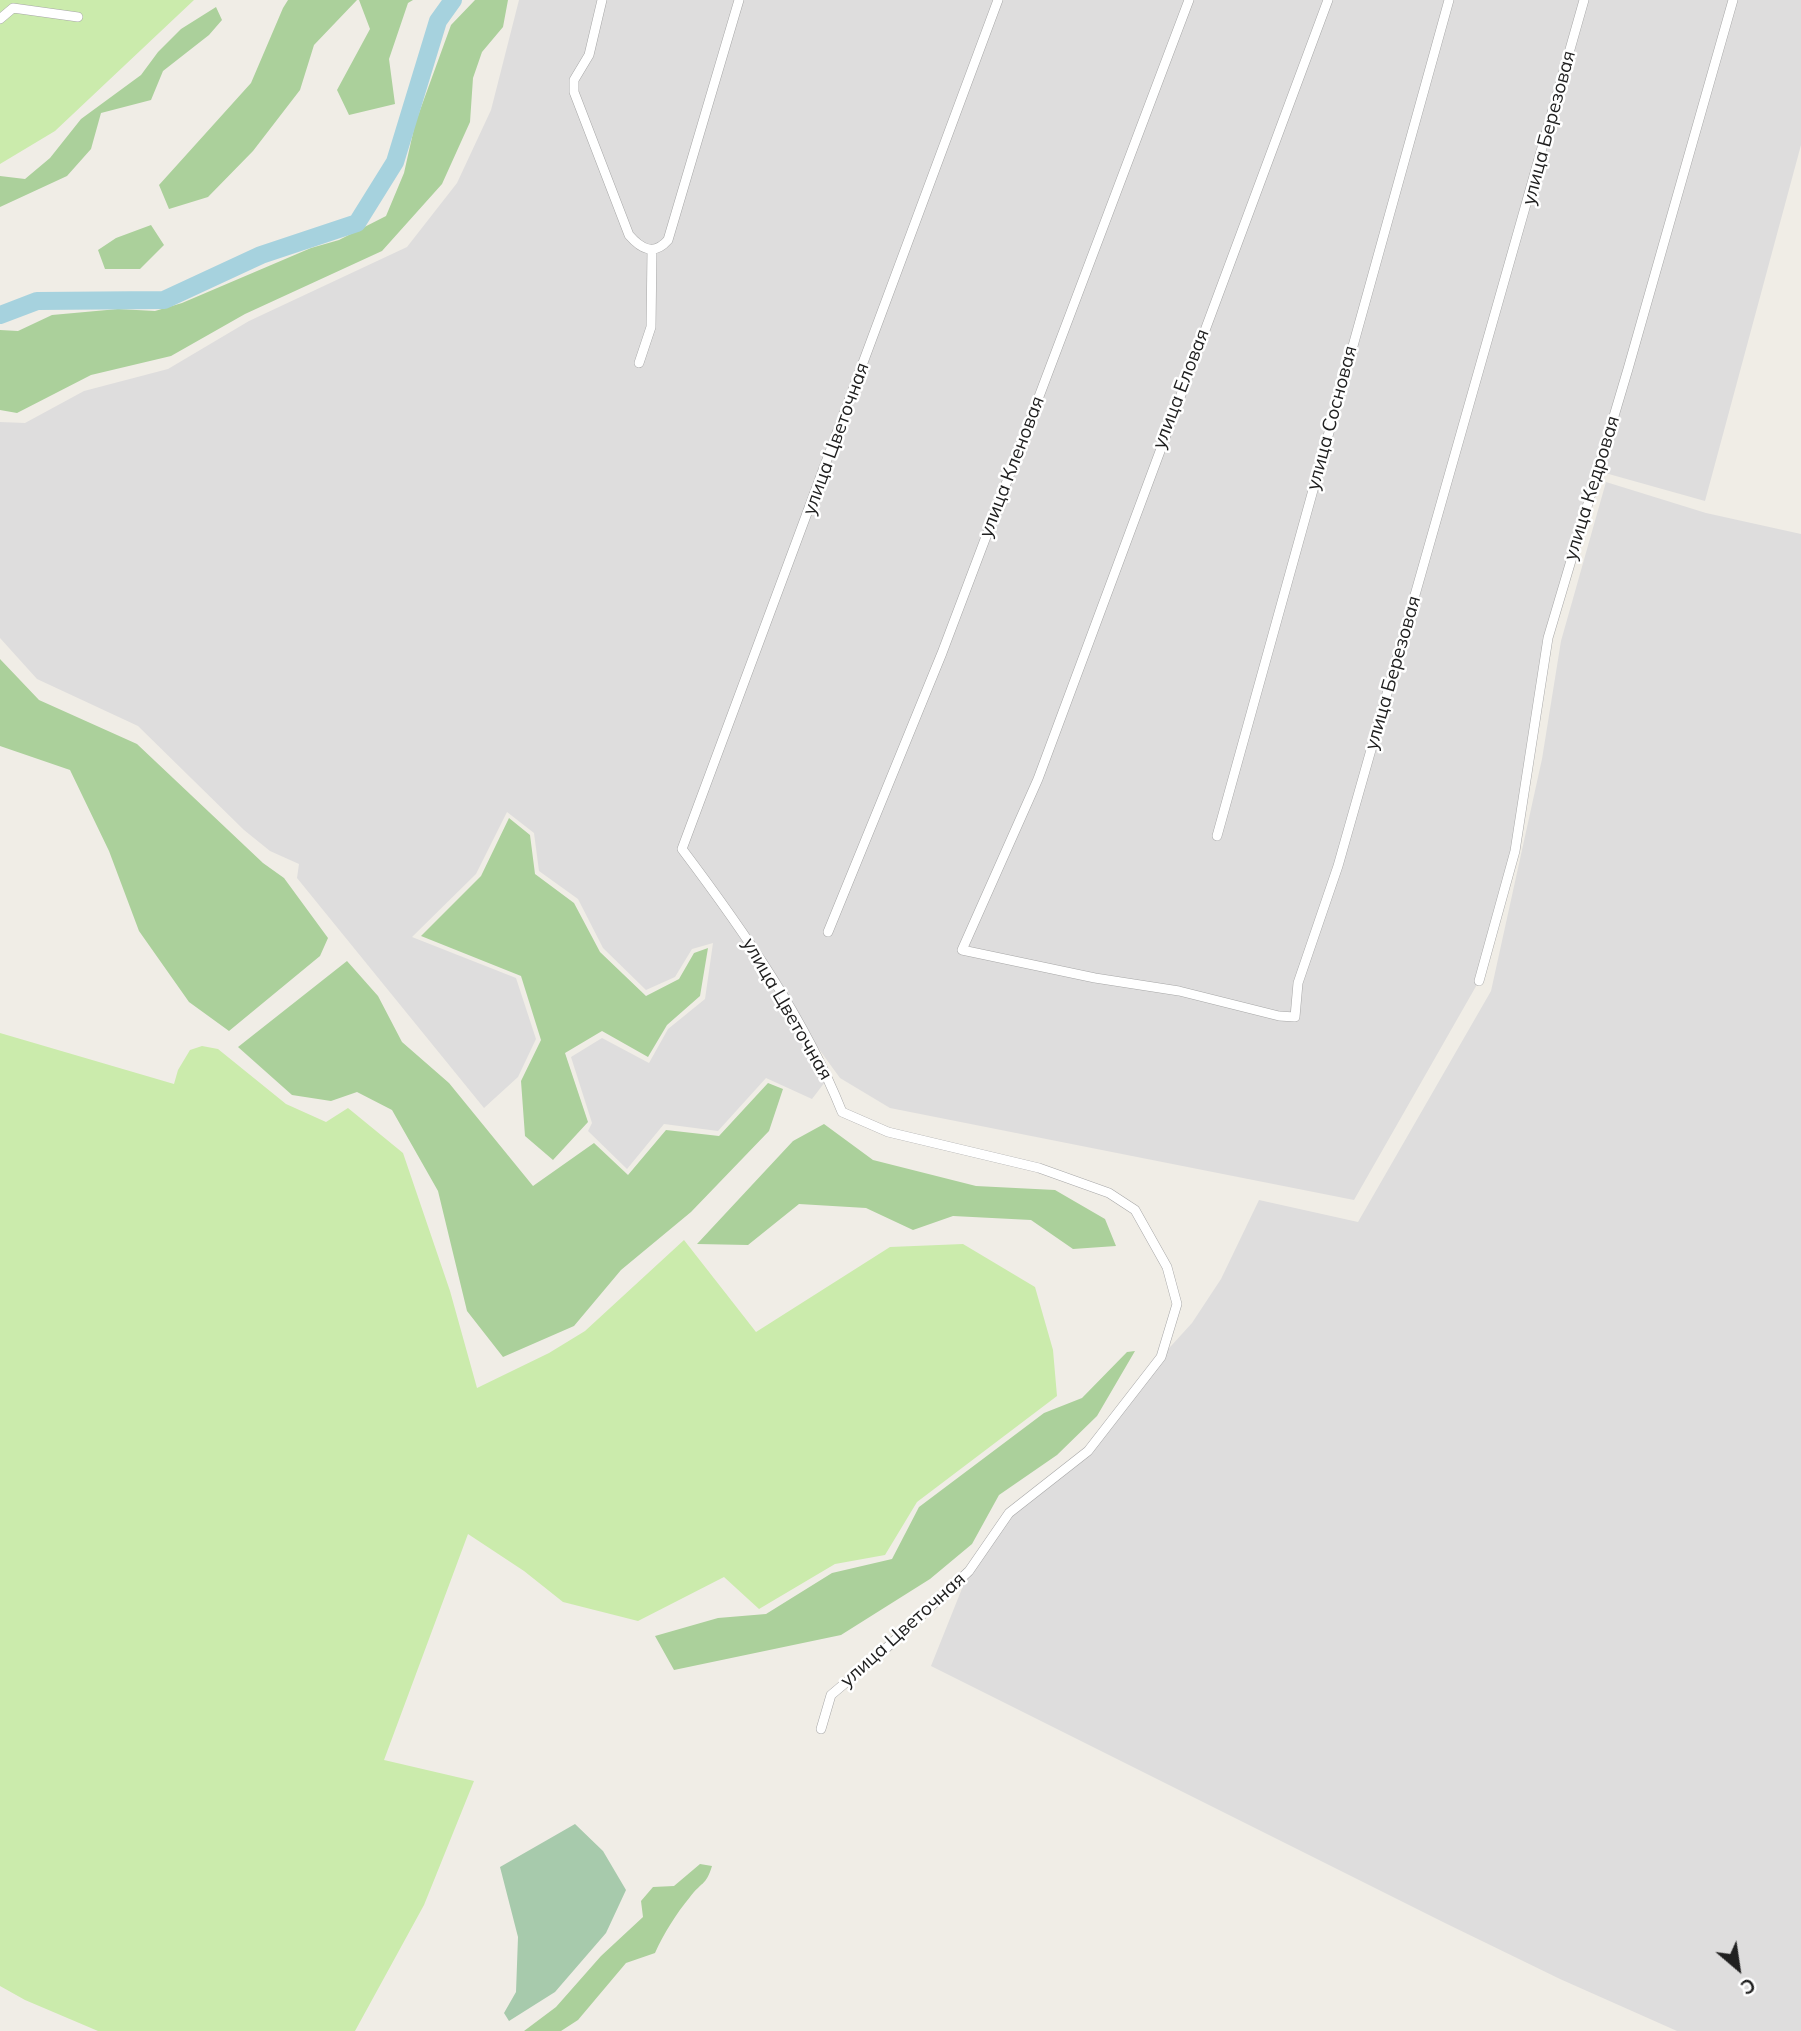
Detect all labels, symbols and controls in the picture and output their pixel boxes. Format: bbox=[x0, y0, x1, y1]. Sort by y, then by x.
street label: улица Березовая bbox=[1517, 48, 1581, 208]
street label: улица Еловая bbox=[1148, 326, 1214, 452]
street label: улица Сосновая bbox=[1302, 343, 1362, 493]
street label: улица Цветочная bbox=[798, 360, 874, 518]
street label: улица Кленовая bbox=[975, 393, 1049, 541]
street label: улица Кедровая bbox=[1559, 413, 1625, 563]
street label: улица Березовая bbox=[1360, 593, 1426, 753]
street label: улица Цветочная bbox=[737, 934, 837, 1084]
street label: улица Цветочная bbox=[836, 1568, 970, 1692]
north arrow bbox=[1703, 1933, 1773, 2003]
text: С bbox=[1737, 1973, 1760, 2000]

